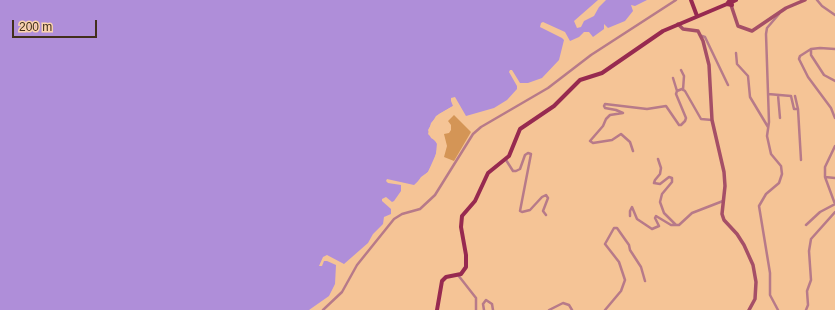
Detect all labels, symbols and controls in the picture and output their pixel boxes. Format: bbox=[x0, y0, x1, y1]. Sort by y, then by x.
scale bar bbox=[14, 12, 99, 38]
text: 200 m bbox=[19, 20, 52, 34]

